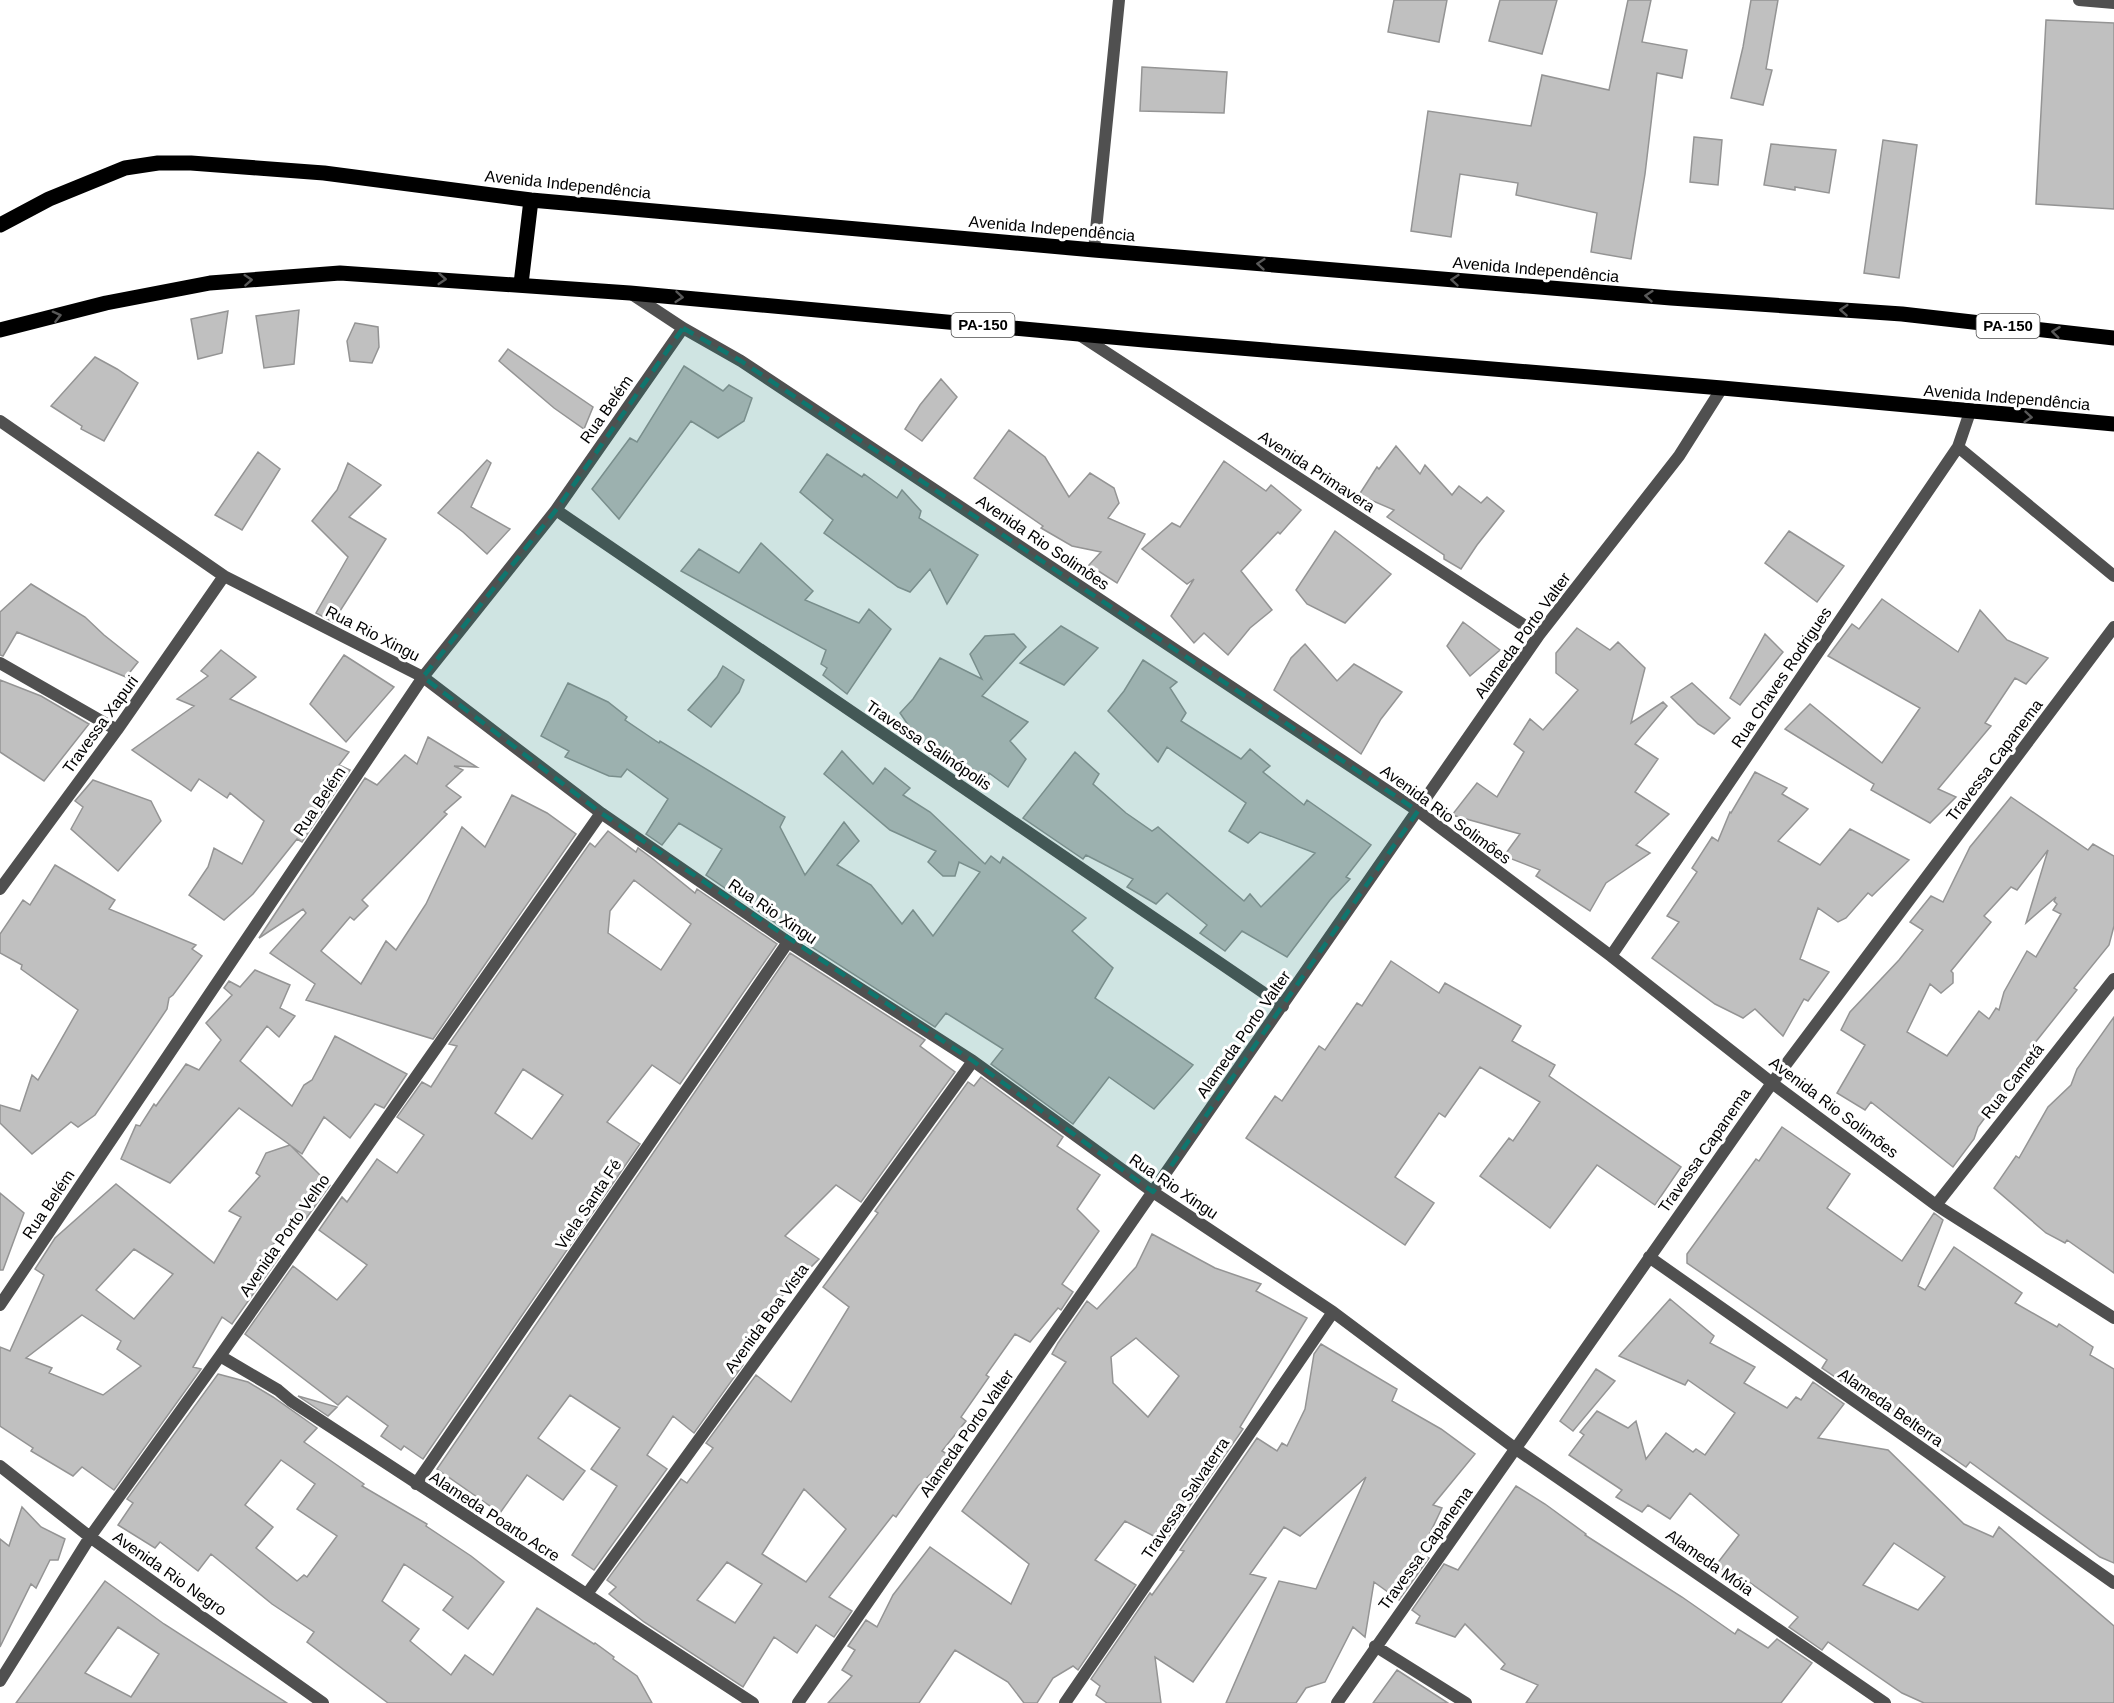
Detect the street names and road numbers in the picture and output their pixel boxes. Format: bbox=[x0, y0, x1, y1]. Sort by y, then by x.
street label: Avenida Independência bbox=[484, 167, 652, 202]
street label: Avenida Independência bbox=[968, 213, 1136, 244]
street label: Avenida Independência bbox=[1452, 254, 1620, 285]
road number: PA-150 bbox=[952, 313, 1014, 337]
road number: PA-150 bbox=[1976, 314, 2040, 338]
street label: Rua Belém bbox=[577, 372, 636, 447]
street label: Avenida Independência bbox=[1923, 382, 2091, 413]
street label: Avenida Primavera bbox=[1256, 428, 1378, 515]
street label: Avenida Rio Solimões bbox=[973, 492, 1112, 593]
street label: Alameda Porto Valter bbox=[1471, 569, 1574, 701]
street label: Rua Rio Xingu bbox=[323, 602, 423, 664]
street label: Rua Chaves Rodrigues bbox=[1728, 604, 1835, 751]
street label: Travessa Xapuri bbox=[59, 672, 141, 776]
street label: Travessa Capanema bbox=[1943, 696, 2046, 824]
street label: Travessa Salinópolis bbox=[863, 697, 994, 794]
street label: Avenida Rio Solimões bbox=[1378, 762, 1514, 867]
street label: Rua Belém bbox=[290, 764, 349, 839]
street label: Rua Rio Xingu bbox=[725, 876, 820, 947]
street label: Alameda Porto Valter bbox=[1193, 967, 1294, 1101]
street label: Rua Cametá bbox=[1978, 1041, 2047, 1122]
street label: Avenida Rio Solimões bbox=[1766, 1054, 1901, 1161]
street label: Travessa Capanema bbox=[1655, 1085, 1754, 1216]
street label: Rua Rio Xingu bbox=[1126, 1151, 1221, 1222]
street label: Viela Santa Fé bbox=[552, 1156, 625, 1252]
street label: Rua Belém bbox=[19, 1167, 78, 1242]
street label: Avenida Porto Velho bbox=[236, 1171, 333, 1299]
street label: Avenida Boa Vista bbox=[721, 1261, 812, 1376]
street label: Alameda Belterra bbox=[1835, 1365, 1946, 1450]
street label: Alameda Porto Valter bbox=[916, 1366, 1017, 1500]
street label: Travessa Salvaterra bbox=[1139, 1434, 1232, 1562]
street label: Alameda Poarto Acre bbox=[427, 1468, 563, 1565]
street label: Travessa Capanema bbox=[1375, 1483, 1476, 1613]
street label: Alameda Móia bbox=[1663, 1526, 1757, 1599]
street label: Avenida Rio Negro bbox=[110, 1528, 230, 1619]

